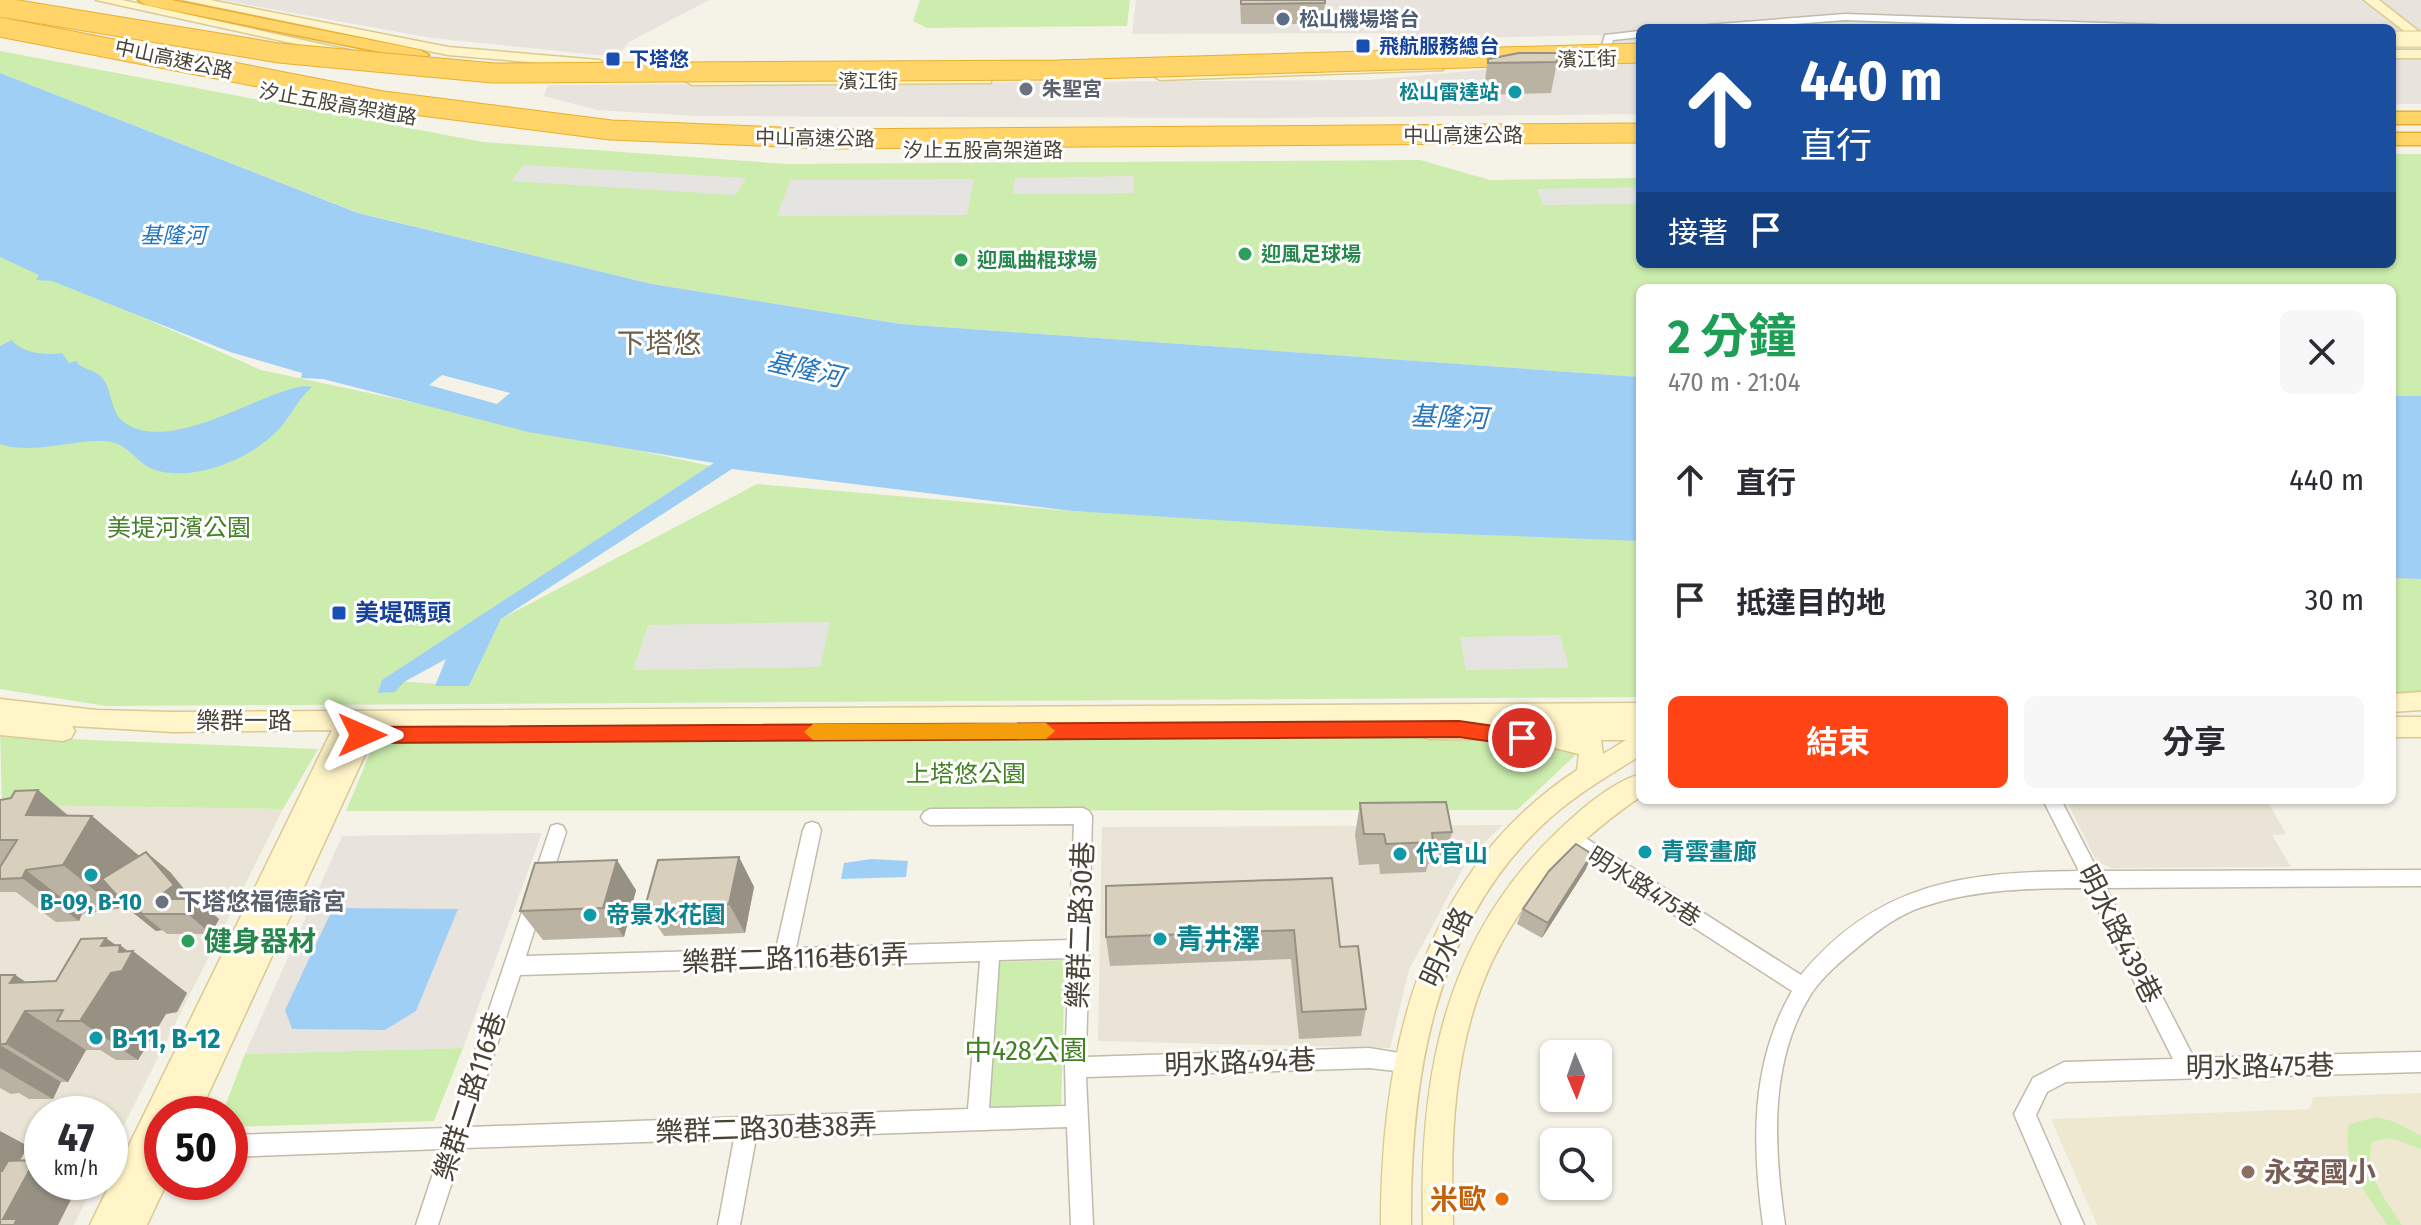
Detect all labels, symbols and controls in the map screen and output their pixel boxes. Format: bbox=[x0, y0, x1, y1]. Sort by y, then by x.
place label: 松山機場塔台 bbox=[1299, 7, 1419, 31]
marker: 松山機場塔台 bbox=[1274, 10, 1292, 28]
place label: 飛航服務總台 bbox=[1379, 34, 1499, 58]
street label: 中山高速公路 bbox=[113, 35, 235, 83]
marker: 飛航服務總台 bbox=[1354, 37, 1372, 55]
street label: 濱江街 bbox=[1557, 46, 1617, 72]
place label: 下塔悠 bbox=[629, 47, 689, 71]
text: 440 m bbox=[1800, 48, 1943, 115]
marker: 下塔悠 bbox=[604, 50, 622, 68]
icon: ahead bbox=[1668, 56, 1772, 160]
street label: 濱江街 bbox=[838, 69, 898, 93]
place label: 朱聖宮 bbox=[1042, 77, 1102, 101]
street label: 汐止五股高架道路 bbox=[257, 78, 419, 130]
marker: 朱聖宮 bbox=[1017, 80, 1035, 98]
place label: 松山雷達站 bbox=[1399, 80, 1499, 104]
marker: 松山雷達站 bbox=[1506, 83, 1524, 101]
street label: 中山高速公路 bbox=[1403, 123, 1523, 147]
text: 直行 bbox=[1800, 124, 1872, 168]
street label: 中山高速公路 bbox=[755, 125, 875, 151]
street label: 汐止五股高架道路 bbox=[903, 138, 1063, 162]
icon: arrive bbox=[1744, 208, 1788, 252]
text: 接著 bbox=[1668, 215, 1728, 251]
water label: 基隆河 bbox=[140, 222, 210, 249]
place label: 迎風足球場 bbox=[1261, 242, 1361, 266]
marker: 迎風足球場 bbox=[1236, 245, 1254, 263]
place label: 迎風曲棍球場 bbox=[977, 248, 1097, 272]
marker: 迎風曲棍球場 bbox=[952, 251, 970, 269]
text: 2 分鐘 bbox=[1668, 308, 1796, 366]
button: close bbox=[2280, 310, 2364, 394]
district label: 下塔悠 bbox=[617, 327, 701, 360]
water label: 基隆河 bbox=[763, 346, 851, 394]
text: 470 m · 21:04 bbox=[1668, 367, 1800, 398]
water label: 基隆河 bbox=[1409, 401, 1493, 435]
icon: ahead bbox=[1668, 458, 1712, 502]
text: 440 m bbox=[2289, 462, 2364, 498]
text: 直行 bbox=[1736, 465, 1796, 501]
park label: 美堤河濱公園 bbox=[107, 514, 251, 542]
icon: arrive bbox=[1668, 578, 1712, 622]
text: 30 m bbox=[2305, 582, 2364, 618]
text: 抵達目的地 bbox=[1736, 585, 1886, 621]
place label: 美堤碼頭 bbox=[355, 599, 451, 627]
marker: 美堤碼頭 bbox=[330, 604, 348, 622]
position arrow bbox=[320, 693, 404, 777]
button: 結束 bbox=[1668, 696, 2008, 788]
button: 分享 bbox=[2024, 696, 2364, 788]
pin bbox=[1488, 704, 1556, 772]
street label: 樂群一路 bbox=[196, 707, 292, 735]
icon: arrive bbox=[1500, 716, 1544, 760]
park label: 上塔悠公園 bbox=[906, 760, 1026, 788]
place label: 青雲畫廊 bbox=[1661, 838, 1757, 866]
place label: 代官山 bbox=[1416, 840, 1488, 868]
street label: 樂群二路30巷 bbox=[1061, 841, 1100, 1009]
street label: 明水路475巷 bbox=[1582, 841, 1706, 933]
marker: 青雲畫廊 bbox=[1636, 843, 1654, 861]
marker: 代官山 bbox=[1391, 845, 1409, 863]
street label: 明水路439巷 bbox=[2071, 859, 2169, 1009]
marker: B-09, B-10 bbox=[82, 866, 100, 884]
place label: B-09, B-10 bbox=[40, 888, 142, 916]
place label: 下塔悠福德爺宮 bbox=[178, 888, 346, 916]
marker: 下塔悠福德爺宮 bbox=[153, 893, 171, 911]
place label: 帝景水花園 bbox=[606, 901, 726, 929]
street label: 明水路 bbox=[1414, 902, 1479, 992]
marker: 帝景水花園 bbox=[581, 906, 599, 924]
place label: 青井澤 bbox=[1176, 923, 1260, 956]
place label: 健身器材 bbox=[204, 925, 316, 958]
marker: 青井澤 bbox=[1151, 930, 1169, 948]
marker: 健身器材 bbox=[179, 932, 197, 950]
street label: 樂群二路116巷61弄 bbox=[681, 938, 909, 979]
street label: 樂群二路116巷 bbox=[427, 1008, 512, 1185]
place label: B-11, B-12 bbox=[112, 1022, 221, 1055]
marker: B-11, B-12 bbox=[87, 1029, 105, 1047]
park label: 中428公園 bbox=[964, 1034, 1088, 1067]
north arrow bbox=[1540, 1040, 1612, 1112]
map controls bbox=[1540, 1040, 1612, 1200]
street label: 明水路494巷 bbox=[1163, 1043, 1317, 1082]
street label: 明水路475巷 bbox=[2185, 1049, 2335, 1084]
speed limit sign: 50 bbox=[144, 1096, 248, 1200]
street label: 樂群二路30巷38弄 bbox=[655, 1108, 877, 1149]
text: 47 bbox=[58, 1114, 94, 1162]
button: search bbox=[1540, 1128, 1612, 1200]
text: km/h bbox=[54, 1156, 98, 1180]
place label: 永安國小 bbox=[2264, 1156, 2376, 1189]
marker: 永安國小 bbox=[2239, 1163, 2257, 1181]
place label: 米歐 bbox=[1430, 1183, 1486, 1216]
marker: 米歐 bbox=[1493, 1190, 1511, 1208]

